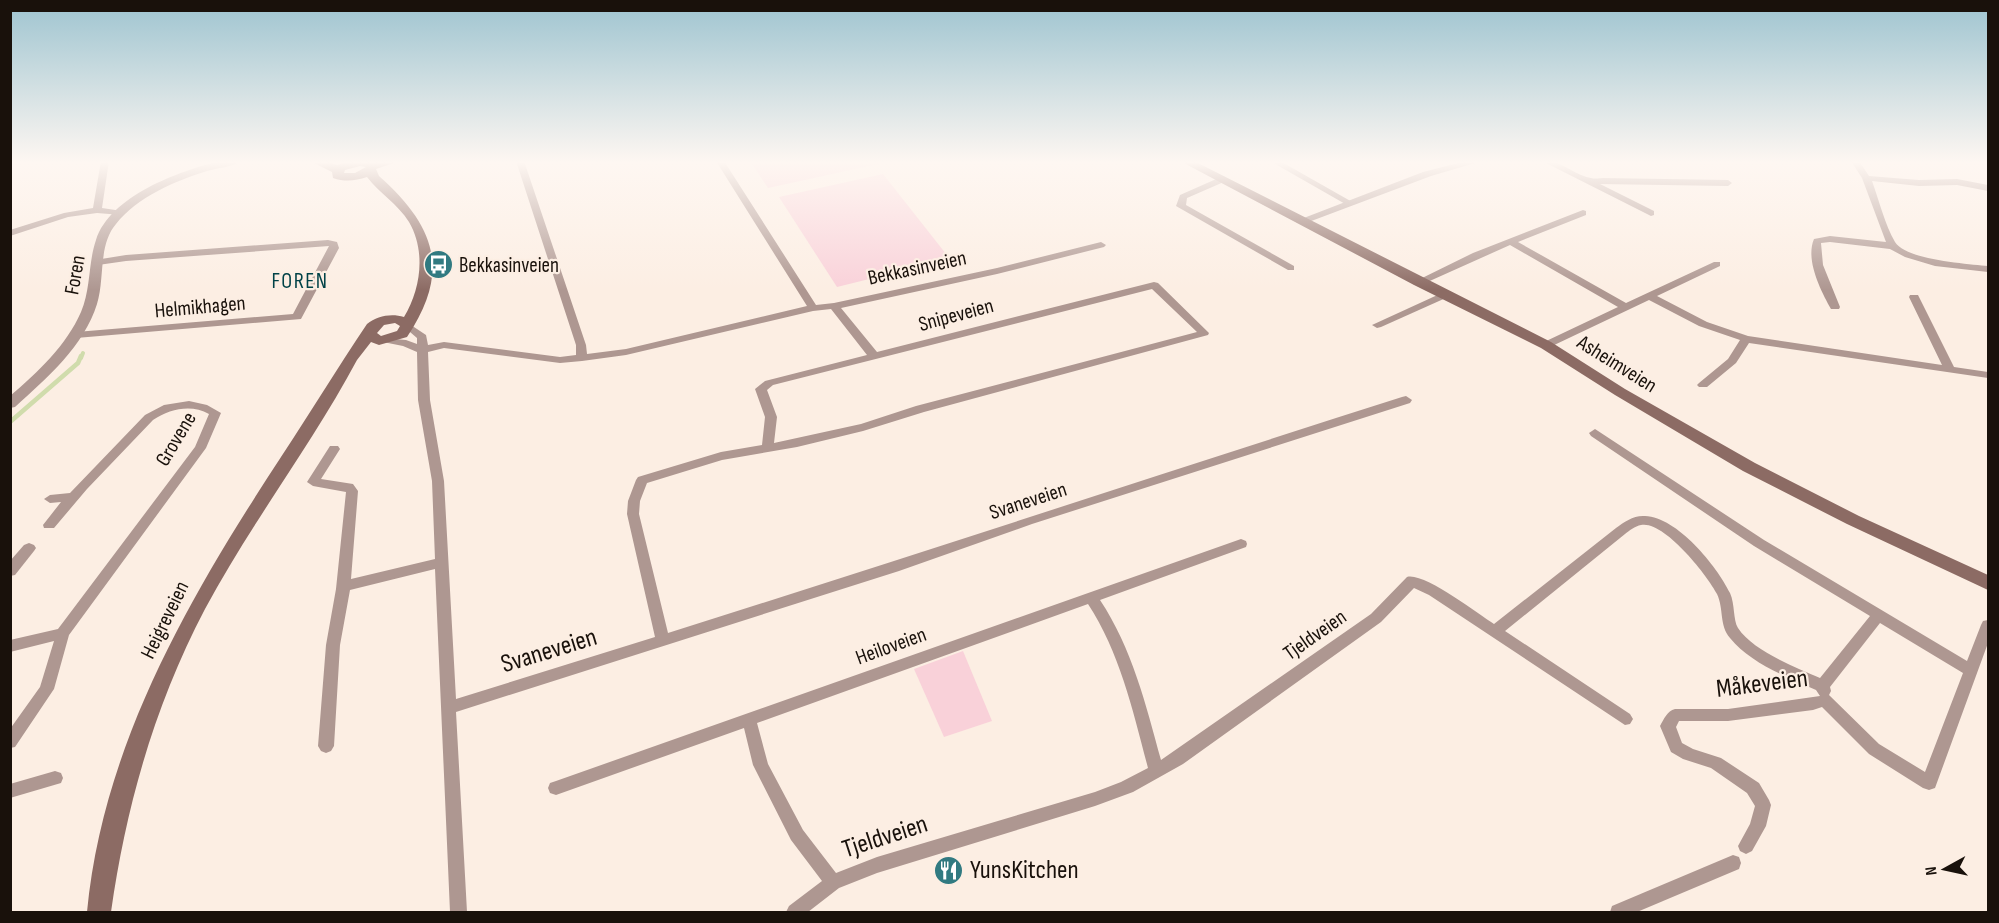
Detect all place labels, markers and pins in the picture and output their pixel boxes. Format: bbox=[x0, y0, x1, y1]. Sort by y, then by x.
bus stop icon: Bekkasinveien bbox=[422, 249, 454, 281]
place label: Bekkasinveien bbox=[459, 253, 559, 278]
restaurant icon: YunsKitchen bbox=[933, 854, 965, 886]
place label: YunsKitchen bbox=[970, 855, 1079, 886]

